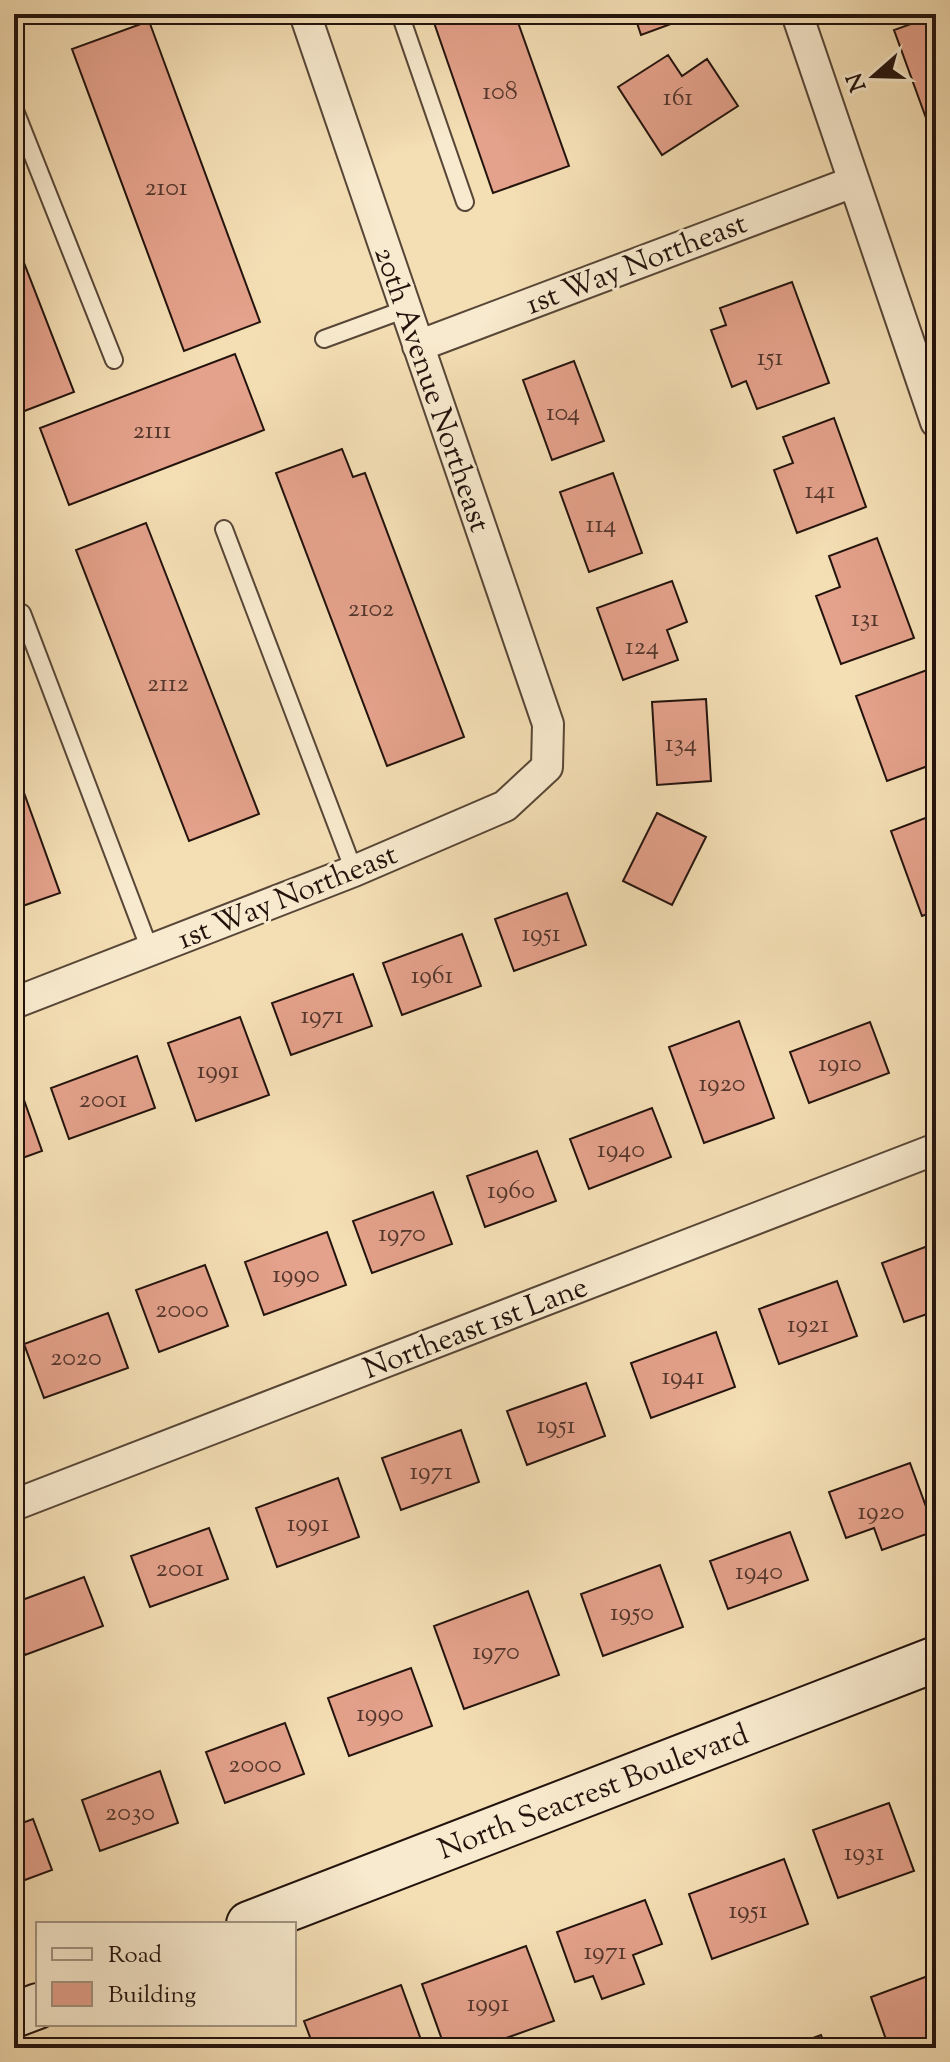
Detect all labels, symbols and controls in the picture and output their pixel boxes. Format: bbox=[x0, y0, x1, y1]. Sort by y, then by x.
north arrow bbox=[834, 36, 914, 116]
text: N bbox=[840, 68, 876, 96]
house number: 108 bbox=[482, 74, 518, 111]
house number: 161 bbox=[663, 80, 693, 117]
house number: 2101 bbox=[144, 170, 188, 207]
street label: 1st Way Northeast bbox=[520, 203, 754, 327]
street label: 20th Avenue Northeast bbox=[362, 241, 500, 538]
house number: 151 bbox=[757, 340, 783, 377]
house number: 104 bbox=[546, 395, 580, 432]
house number: 2111 bbox=[133, 413, 171, 450]
house number: 141 bbox=[805, 473, 836, 510]
house number: 114 bbox=[586, 507, 616, 544]
house number: 2102 bbox=[348, 591, 394, 628]
house number: 131 bbox=[851, 601, 879, 638]
house number: 124 bbox=[625, 629, 659, 666]
house number: 2112 bbox=[147, 666, 189, 703]
house number: 134 bbox=[665, 726, 697, 763]
street label: 1st Way Northeast bbox=[172, 835, 404, 962]
house number: 1951 bbox=[521, 916, 561, 953]
house number: 1961 bbox=[411, 958, 454, 995]
house number: 1971 bbox=[300, 998, 344, 1035]
house number: 1910 bbox=[818, 1046, 862, 1083]
house number: 1991 bbox=[197, 1053, 240, 1090]
house number: 1920 bbox=[698, 1066, 746, 1103]
house number: 2001 bbox=[79, 1082, 127, 1119]
house number: 1940 bbox=[597, 1132, 645, 1169]
house number: 1960 bbox=[487, 1173, 535, 1210]
house number: 1970 bbox=[378, 1216, 426, 1253]
house number: 1990 bbox=[272, 1257, 320, 1294]
street label: Northeast 1st Lane bbox=[358, 1267, 594, 1392]
house number: 2000 bbox=[155, 1292, 209, 1329]
house number: 1921 bbox=[787, 1307, 829, 1344]
house number: 2020 bbox=[50, 1340, 102, 1377]
house number: 1941 bbox=[661, 1359, 705, 1396]
house number: 1951 bbox=[536, 1408, 576, 1445]
house number: 1971 bbox=[409, 1454, 453, 1491]
house number: 1920 bbox=[857, 1494, 905, 1531]
house number: 1991 bbox=[287, 1506, 330, 1543]
house number: 2001 bbox=[156, 1551, 204, 1588]
house number: 1940 bbox=[735, 1554, 783, 1591]
house number: 1950 bbox=[610, 1595, 654, 1632]
house number: 1970 bbox=[472, 1634, 520, 1671]
house number: 1990 bbox=[356, 1696, 404, 1733]
street label: North Seacrest Boulevard bbox=[432, 1714, 755, 1872]
house number: 2000 bbox=[228, 1747, 282, 1784]
house number: 2030 bbox=[105, 1795, 155, 1832]
house number: 1931 bbox=[844, 1835, 884, 1872]
house number: 1951 bbox=[728, 1893, 768, 1930]
legend bbox=[36, 1922, 296, 2026]
house number: 1971 bbox=[583, 1934, 627, 1971]
text: Road bbox=[108, 1939, 162, 1973]
text: Building bbox=[108, 1979, 197, 2013]
house number: 1991 bbox=[467, 1986, 510, 2023]

